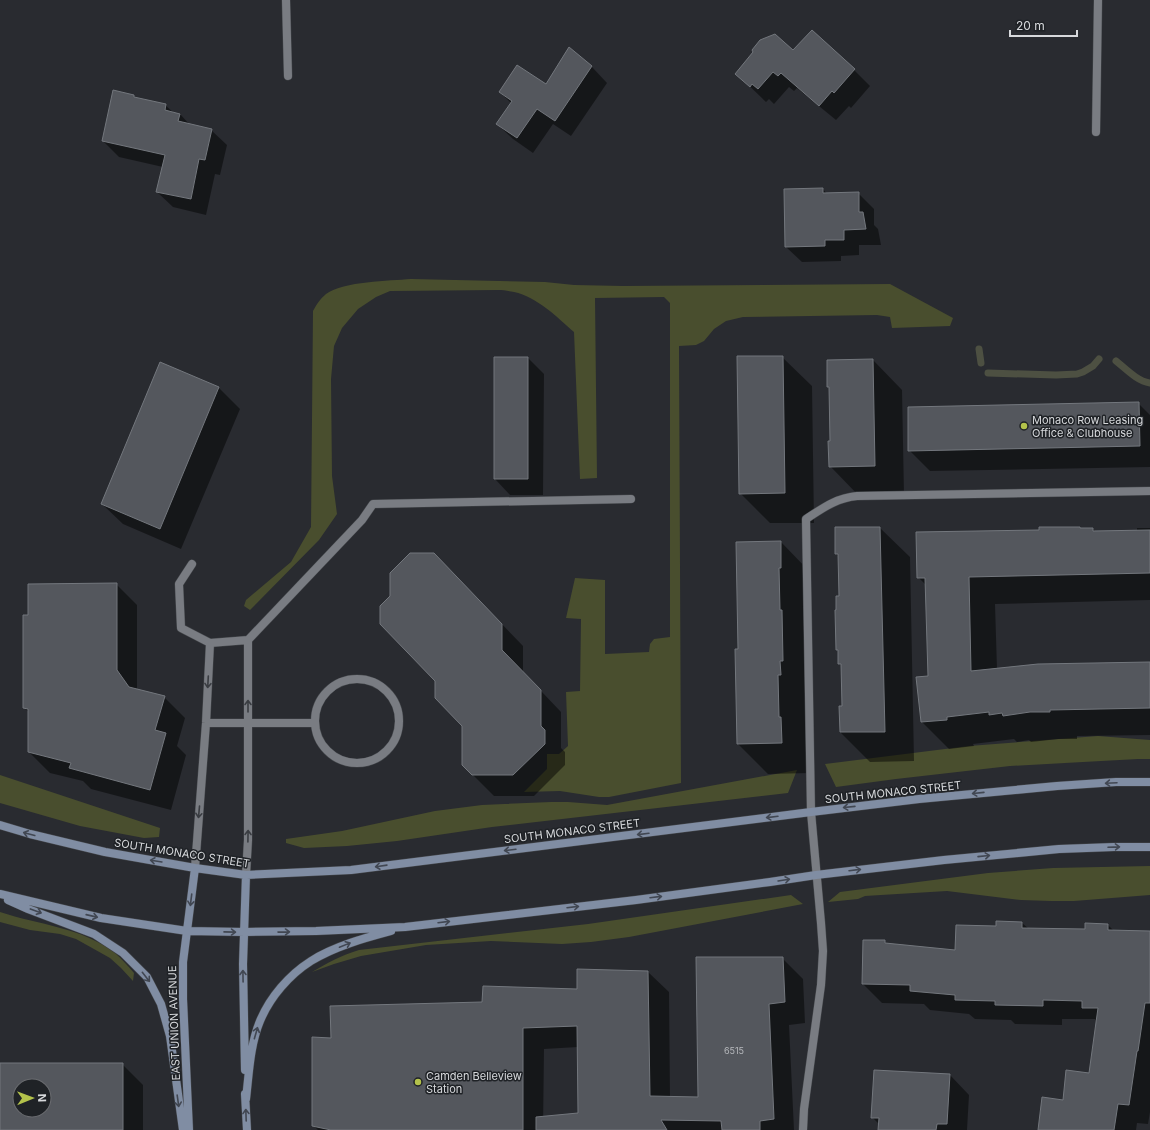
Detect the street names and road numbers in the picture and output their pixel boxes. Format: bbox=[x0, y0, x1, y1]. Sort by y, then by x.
street label: SOUTH MONACO STREET bbox=[824, 778, 962, 806]
street label: SOUTH MONACO STREET bbox=[503, 816, 641, 846]
street label: SOUTH MONACO STREET bbox=[113, 835, 251, 871]
street label: EAST UNION AVENUE bbox=[165, 965, 183, 1081]

